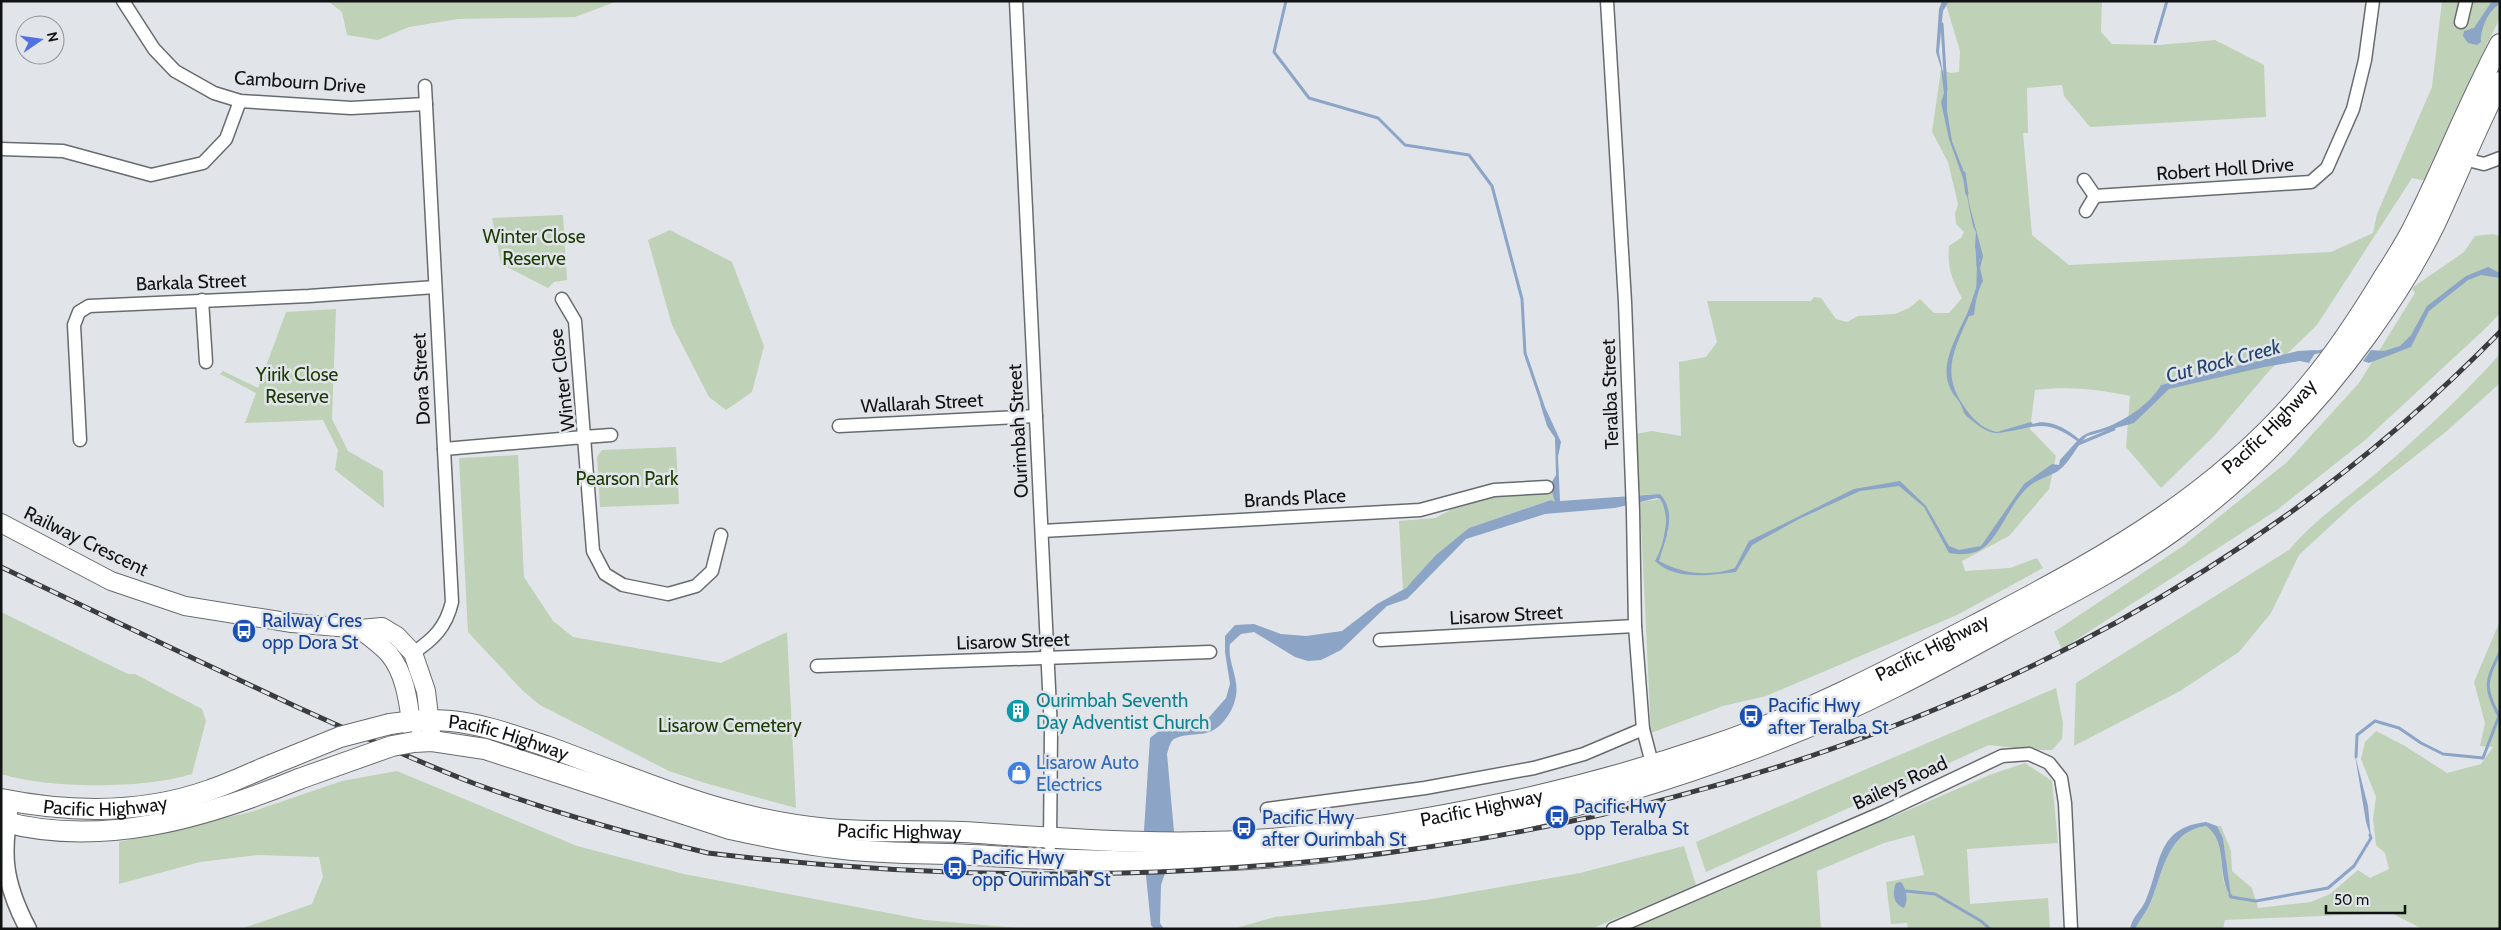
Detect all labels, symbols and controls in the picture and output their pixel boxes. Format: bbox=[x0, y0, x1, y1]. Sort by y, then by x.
north arrow bbox=[15, 15, 65, 65]
text: N bbox=[43, 30, 63, 44]
street label: Cambourn Drive bbox=[233, 66, 367, 98]
street label: Robert Holl Drive bbox=[2155, 153, 2295, 185]
park label: Winter Close Reserve bbox=[483, 225, 586, 270]
street label: Barkala Street bbox=[135, 269, 247, 295]
street label: Winter Close bbox=[544, 327, 580, 432]
street label: Dora Street bbox=[407, 332, 435, 426]
water label: Cut Rock Creek bbox=[2163, 334, 2284, 388]
street label: Teralba Street bbox=[1597, 338, 1623, 450]
park label: Yirik Close Reserve bbox=[255, 363, 339, 408]
street label: Ourimbah Street bbox=[1003, 363, 1033, 499]
street label: Pacific Highway bbox=[2217, 374, 2321, 479]
street label: Wallarah Street bbox=[860, 388, 985, 418]
park label: Pearson Park bbox=[576, 467, 679, 490]
street label: Brands Place bbox=[1243, 484, 1347, 512]
street label: Railway Crescent bbox=[20, 501, 152, 581]
street label: Lisarow Street bbox=[1449, 601, 1564, 629]
street label: Pacific Highway bbox=[1871, 608, 1993, 686]
place label: Railway Cres opp Dora St bbox=[262, 609, 362, 654]
bus stop icon: Railway Cres opp Dora St bbox=[231, 618, 257, 644]
street label: Lisarow Street bbox=[956, 628, 1071, 654]
place label: Ourimbah Seventh Day Adventist Church bbox=[1036, 689, 1209, 734]
place label: Pacific Hwy after Teralba St bbox=[1768, 694, 1889, 739]
building icon: Ourimbah Seventh Day Adventist Church bbox=[1005, 698, 1031, 724]
bus stop icon: Pacific Hwy after Teralba St bbox=[1738, 703, 1764, 729]
street label: Pacific Highway bbox=[447, 709, 573, 765]
park label: Lisarow Cemetery bbox=[658, 714, 802, 737]
place label: Lisarow Auto Electrics bbox=[1036, 751, 1139, 796]
street label: Baileys Road bbox=[1849, 751, 1951, 815]
shop icon: Lisarow Auto Electrics bbox=[1006, 760, 1032, 786]
street label: Pacific Highway bbox=[1418, 783, 1545, 831]
street label: Pacific Highway bbox=[42, 791, 170, 820]
place label: Pacific Hwy opp Teralba St bbox=[1574, 795, 1689, 840]
bus stop icon: Pacific Hwy opp Teralba St bbox=[1544, 804, 1570, 830]
place label: Pacific Hwy after Ourimbah St bbox=[1262, 806, 1407, 851]
bus stop icon: Pacific Hwy after Ourimbah St bbox=[1231, 815, 1257, 841]
street label: Pacific Highway bbox=[836, 818, 962, 843]
place label: Pacific Hwy opp Ourimbah St bbox=[972, 846, 1111, 891]
bus stop icon: Pacific Hwy opp Ourimbah St bbox=[942, 855, 968, 881]
scale bar bbox=[2326, 882, 2405, 914]
text: 50 m bbox=[2334, 891, 2369, 909]

